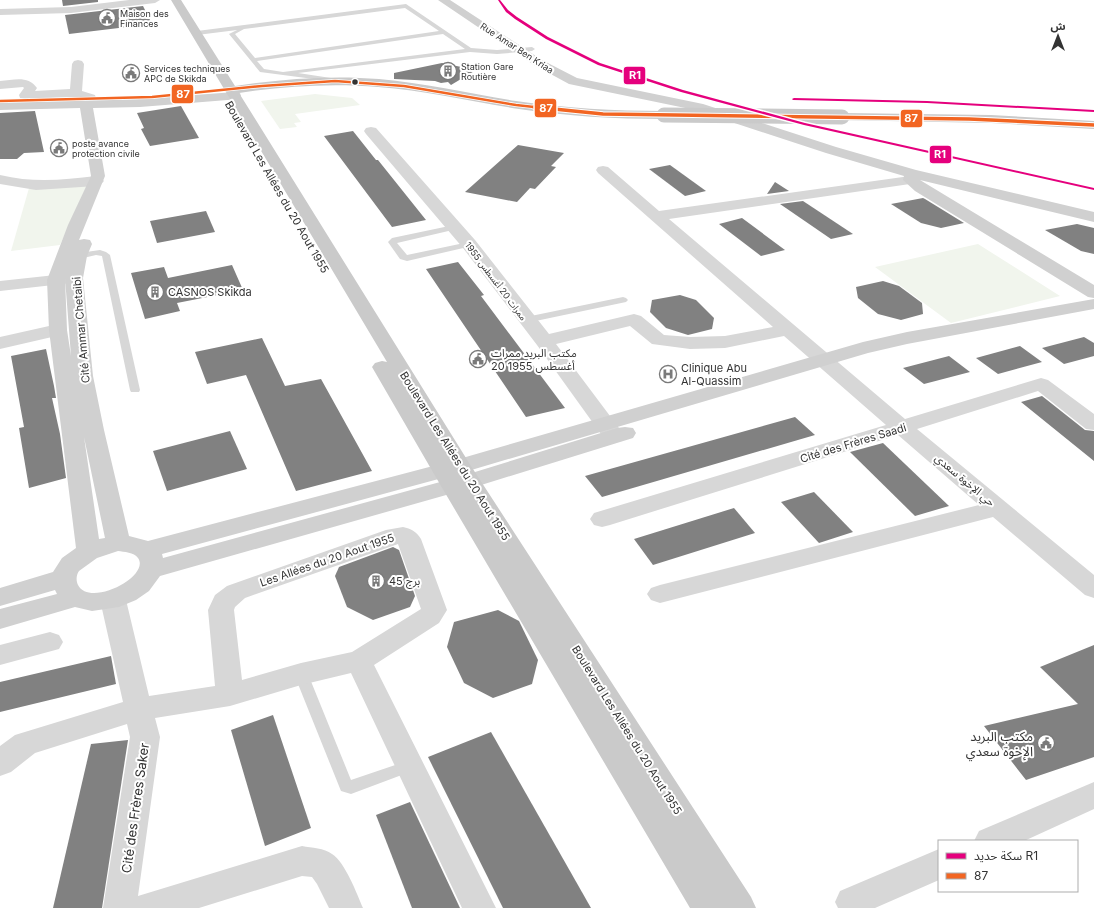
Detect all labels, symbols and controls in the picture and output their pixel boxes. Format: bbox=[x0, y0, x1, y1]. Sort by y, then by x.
public building icon: Maison des Finances bbox=[97, 8, 117, 28]
place label: Maison des Finances bbox=[120, 8, 169, 29]
north arrow bbox=[1038, 16, 1078, 56]
text: ش bbox=[1050, 19, 1066, 33]
street label: Rue Amar Ben Kriaa bbox=[478, 20, 556, 76]
building icon: Station Gare Routière bbox=[438, 61, 458, 81]
place label: Station Gare Routière bbox=[461, 61, 513, 82]
public building icon: Services techniques APC de Skikda bbox=[121, 63, 141, 83]
place label: Services techniques APC de Skikda bbox=[144, 63, 231, 84]
line badge: R1 bbox=[623, 66, 646, 85]
text: R1 bbox=[629, 68, 641, 82]
unlabelled marker bbox=[350, 77, 360, 87]
line badge: 87 bbox=[171, 84, 194, 104]
text: 87 bbox=[176, 87, 190, 101]
street label: Boulevard Les Allées du 20 Aout 1955 bbox=[222, 98, 332, 276]
line badge: 87 bbox=[534, 98, 557, 118]
text: 87 bbox=[539, 101, 553, 115]
line badge: 87 bbox=[900, 109, 923, 128]
text: 87 bbox=[904, 111, 918, 125]
public building icon: poste avance protection civile bbox=[49, 138, 69, 158]
place label: poste avance protection civile bbox=[72, 138, 140, 159]
line badge: R1 bbox=[929, 145, 952, 164]
text: R1 bbox=[934, 147, 946, 161]
street label: ممرات 20 أغسطس 1955 bbox=[462, 240, 529, 323]
street label: Cité Ammar Chetaibi bbox=[69, 276, 93, 384]
building icon: CASNOS Skikda bbox=[145, 282, 165, 302]
place label: CASNOS Skikda bbox=[168, 285, 252, 299]
place label: مكتب البريد ممرات 20 أغسطس 1955 bbox=[491, 346, 577, 373]
public building icon: مكتب البريد ممرات 20 أغسطس 1955 bbox=[468, 349, 488, 369]
place label: Clinique Abu Al-Quassim bbox=[681, 361, 747, 388]
hospital icon: Clinique Abu Al-Quassim bbox=[658, 364, 678, 384]
street label: Boulevard Les Allées du 20 Aout 1955 bbox=[397, 369, 513, 543]
street label: Cité des Frères Saadi bbox=[798, 420, 908, 466]
street label: حي الإخوة سعدي bbox=[930, 451, 998, 512]
street label: Les Allées du 20 Aout 1955 bbox=[258, 530, 396, 590]
building icon: برج 45 bbox=[366, 571, 386, 591]
place label: برج 45 bbox=[389, 574, 420, 589]
street label: Boulevard Les Allées du 20 Aout 1955 bbox=[569, 643, 685, 817]
place label: مكتب البريد الإخوة سعدي bbox=[966, 728, 1033, 762]
public building icon: مكتب البريد الإخوة سعدي bbox=[1036, 733, 1056, 753]
street label: Cité des Frères Saker bbox=[118, 742, 152, 874]
legend bbox=[938, 840, 1078, 892]
text: سكة حديد R1 bbox=[974, 848, 1038, 863]
text: 87 bbox=[974, 868, 988, 883]

